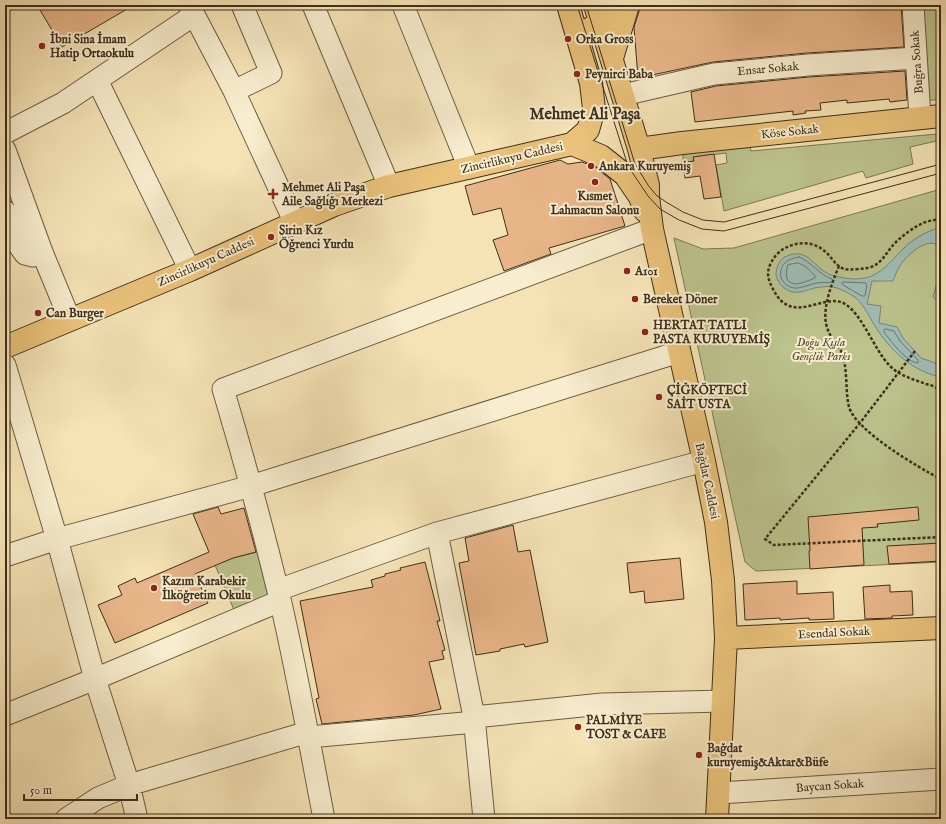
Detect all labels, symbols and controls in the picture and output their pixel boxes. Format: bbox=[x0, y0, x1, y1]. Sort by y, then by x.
street label: Buğra Sokak bbox=[907, 29, 927, 94]
place label: İbni Sina İmam Hatip Ortaokulu bbox=[50, 31, 135, 62]
place label: Orka Gross bbox=[576, 32, 634, 47]
marker: Orka Gross bbox=[563, 34, 573, 44]
marker: İbni Sina İmam Hatip Ortaokulu bbox=[37, 41, 47, 51]
street label: Ensar Sokak bbox=[737, 59, 800, 79]
place label: Peynirci Baba bbox=[585, 67, 654, 83]
marker: Peynirci Baba bbox=[572, 69, 582, 79]
district label: Mehmet Ali Paşa bbox=[530, 105, 642, 125]
street label: Köse Sokak bbox=[760, 121, 820, 142]
street label: Zincirlikuyu Caddesi bbox=[460, 139, 564, 177]
place label: Ankara Kuruyemiş bbox=[598, 159, 692, 175]
marker: Ankara Kuruyemiş bbox=[586, 161, 596, 171]
marker: Kısmet Lahmacun Salonu bbox=[590, 177, 600, 187]
place label: Mehmet Ali Paşa Aile Sağlığı Merkezi bbox=[281, 180, 384, 210]
marker: Mehmet Ali Paşa Aile Sağlığı Merkezi bbox=[267, 188, 279, 200]
place label: Kısmet Lahmacun Salonu bbox=[550, 189, 640, 218]
place label: Şirin Kız Öğrenci Yurdu bbox=[279, 223, 354, 253]
marker: Şirin Kız Öğrenci Yurdu bbox=[266, 232, 276, 242]
street label: Zincirlikuyu Caddesi bbox=[155, 234, 257, 290]
place label: A101 bbox=[634, 264, 658, 279]
marker: A101 bbox=[622, 266, 632, 276]
place label: Bereket Döner bbox=[643, 292, 718, 307]
marker: Bereket Döner bbox=[630, 294, 640, 304]
place label: Can Burger bbox=[46, 306, 104, 322]
marker: Can Burger bbox=[33, 308, 43, 318]
place label: HERTAT TATLI PASTA KURUYEMİŞ bbox=[653, 318, 770, 348]
marker: HERTAT TATLI PASTA KURUYEMİŞ bbox=[640, 327, 650, 337]
park label: Doğu Kışla Gençlik Parkı bbox=[791, 335, 851, 364]
place label: ÇİĞKÖFTECİ SAİT USTA bbox=[667, 382, 748, 412]
marker: ÇİĞKÖFTECİ SAİT USTA bbox=[654, 392, 664, 402]
street label: Bağdat Caddesi bbox=[692, 442, 722, 520]
place label: Kazım Karabekir İlköğretim Okulu bbox=[162, 574, 252, 604]
marker: Kazım Karabekir İlköğretim Okulu bbox=[149, 583, 159, 593]
street label: Esendal Sokak bbox=[797, 624, 871, 642]
place label: PALMİYE TOST & CAFE bbox=[585, 712, 667, 742]
marker: PALMİYE TOST & CAFE bbox=[573, 722, 583, 732]
place label: Bağdat kuruyemiş&Aktar&Büfe bbox=[706, 741, 829, 771]
marker: Bağdat kuruyemiş&Aktar&Büfe bbox=[694, 750, 704, 760]
scale bar bbox=[24, 776, 137, 802]
street label: Baycan Sokak bbox=[795, 776, 865, 796]
text: 50 m bbox=[30, 783, 52, 798]

